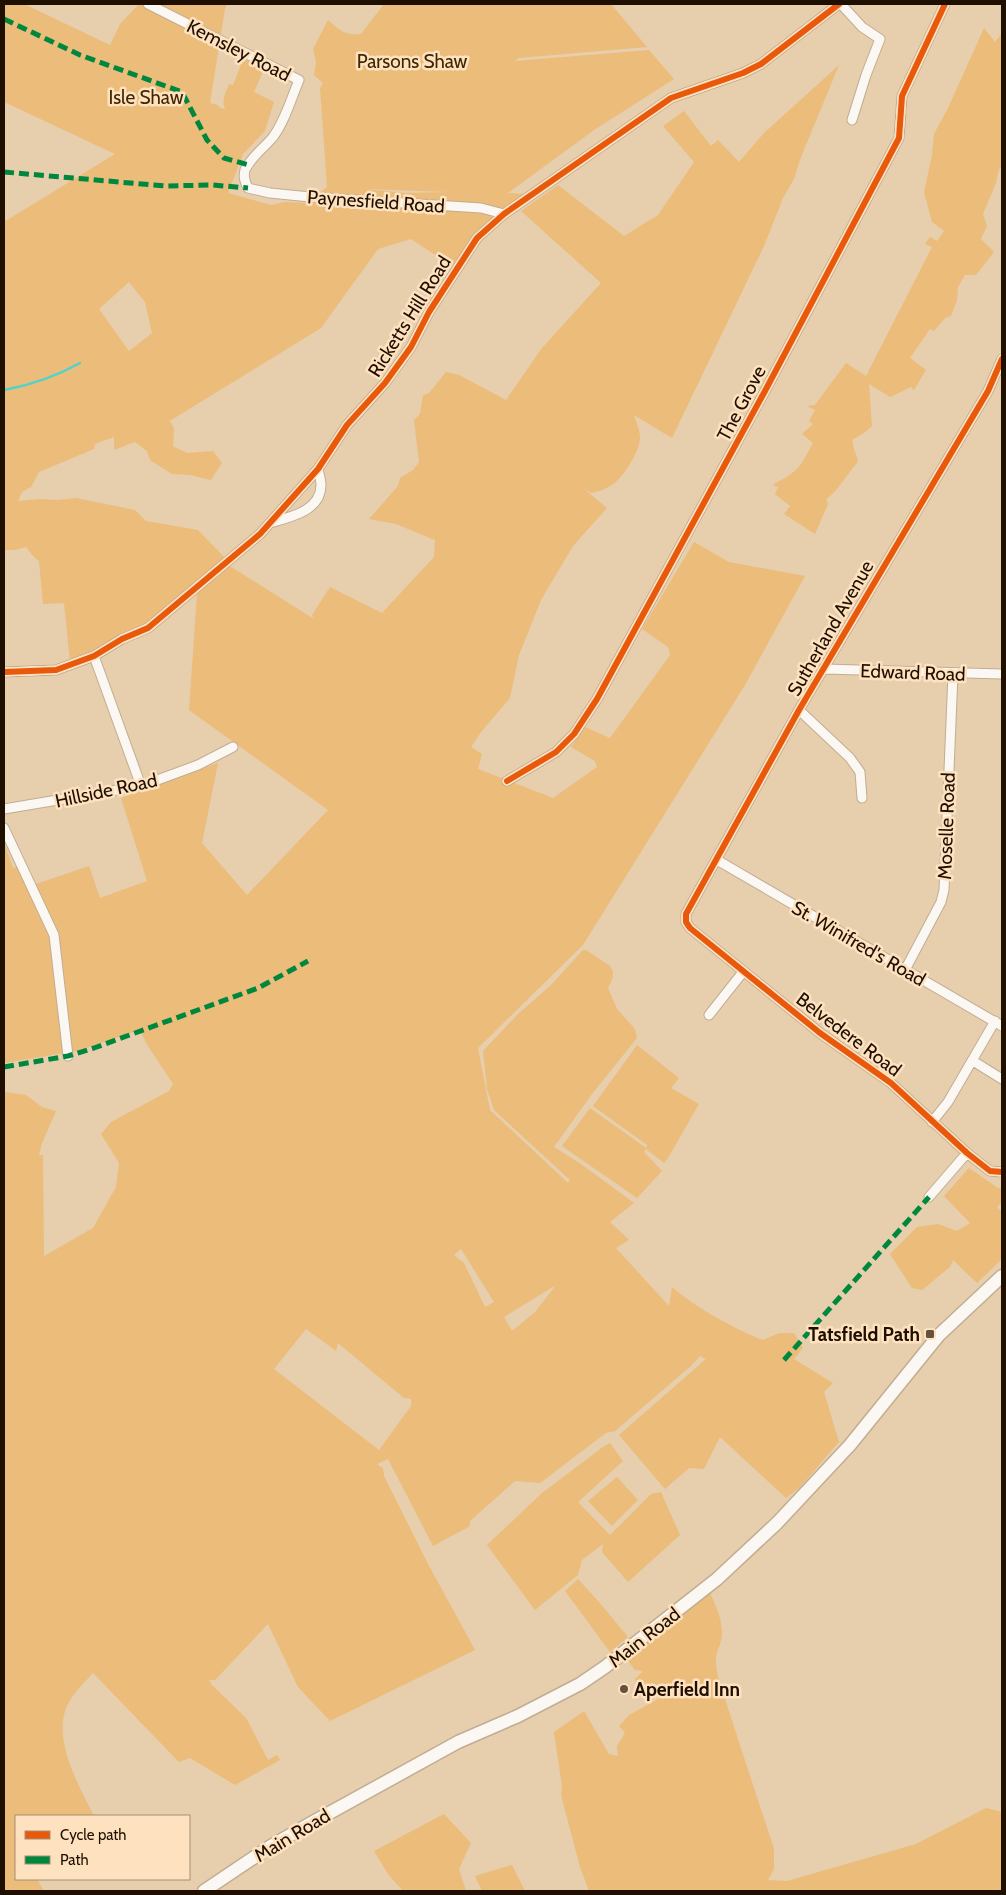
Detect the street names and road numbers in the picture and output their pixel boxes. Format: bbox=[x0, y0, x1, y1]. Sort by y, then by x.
street label: Kemsley Road bbox=[183, 14, 295, 86]
street label: Paynesfield Road bbox=[307, 185, 445, 218]
street label: Ricketts Hill Road bbox=[363, 251, 456, 381]
street label: The Grove bbox=[712, 361, 771, 445]
street label: Sutherland Avenue bbox=[782, 556, 879, 700]
street label: Edward Road bbox=[860, 659, 966, 686]
street label: Hillside Road bbox=[53, 768, 159, 813]
street label: Moselle Road bbox=[933, 772, 960, 880]
street label: St. Winifred's Road bbox=[788, 896, 930, 991]
street label: Belvedere Road bbox=[792, 987, 906, 1081]
street label: Main Road bbox=[604, 1602, 685, 1672]
street label: Main Road bbox=[250, 1804, 334, 1867]

